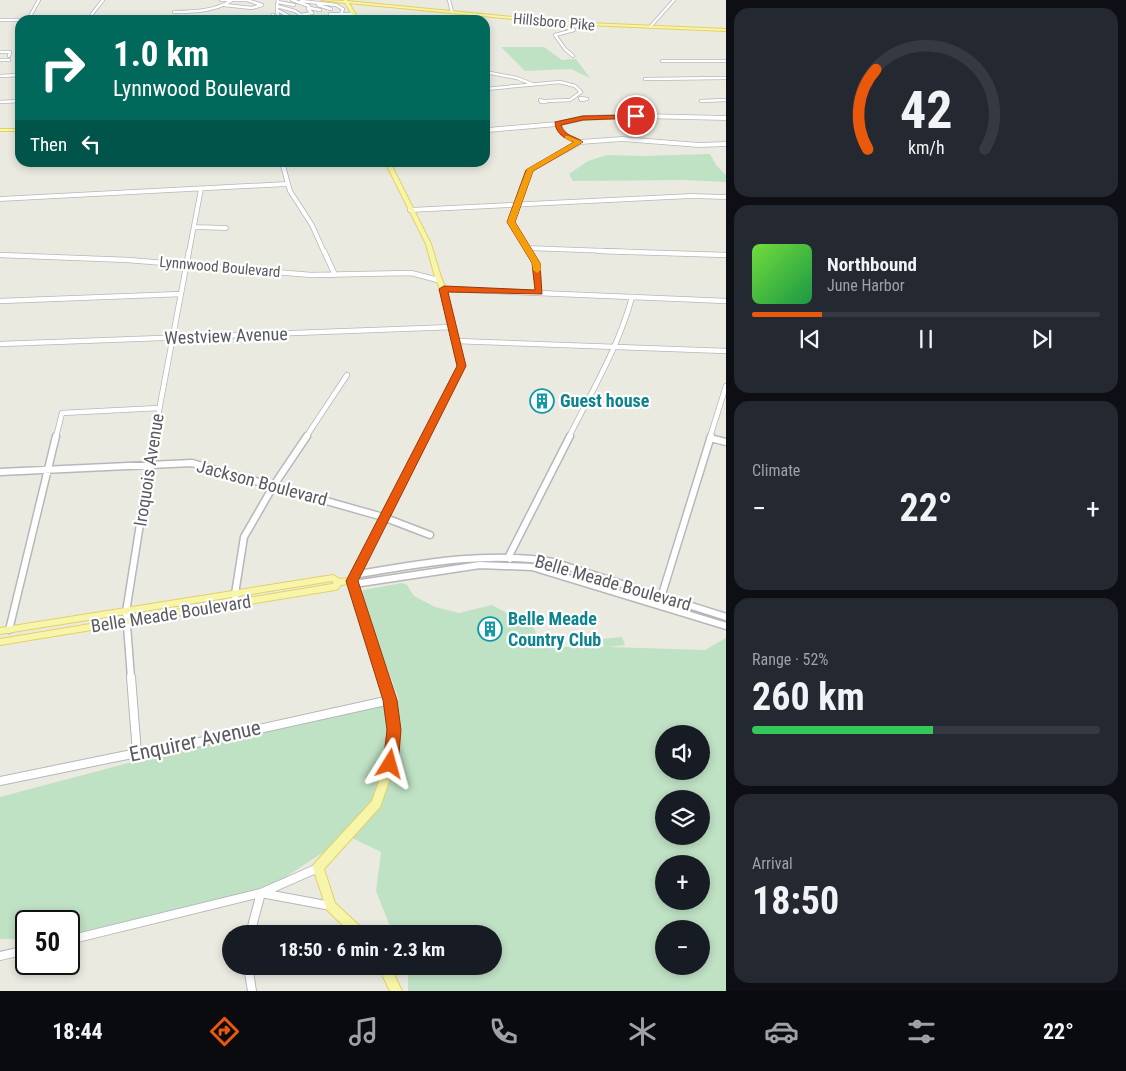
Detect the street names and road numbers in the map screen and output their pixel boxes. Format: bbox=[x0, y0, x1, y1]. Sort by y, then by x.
street label: Hillsboro Pike bbox=[512, 9, 596, 35]
street label: Lynnwood Boulevard bbox=[159, 253, 281, 281]
street label: Westview Avenue bbox=[164, 323, 288, 348]
street label: Iroquois Avenue bbox=[129, 412, 168, 528]
street label: Jackson Boulevard bbox=[195, 455, 330, 510]
street label: Belle Meade Boulevard bbox=[533, 550, 694, 615]
street label: Belle Meade Boulevard bbox=[89, 590, 252, 637]
street label: Enquirer Avenue bbox=[127, 715, 263, 767]

